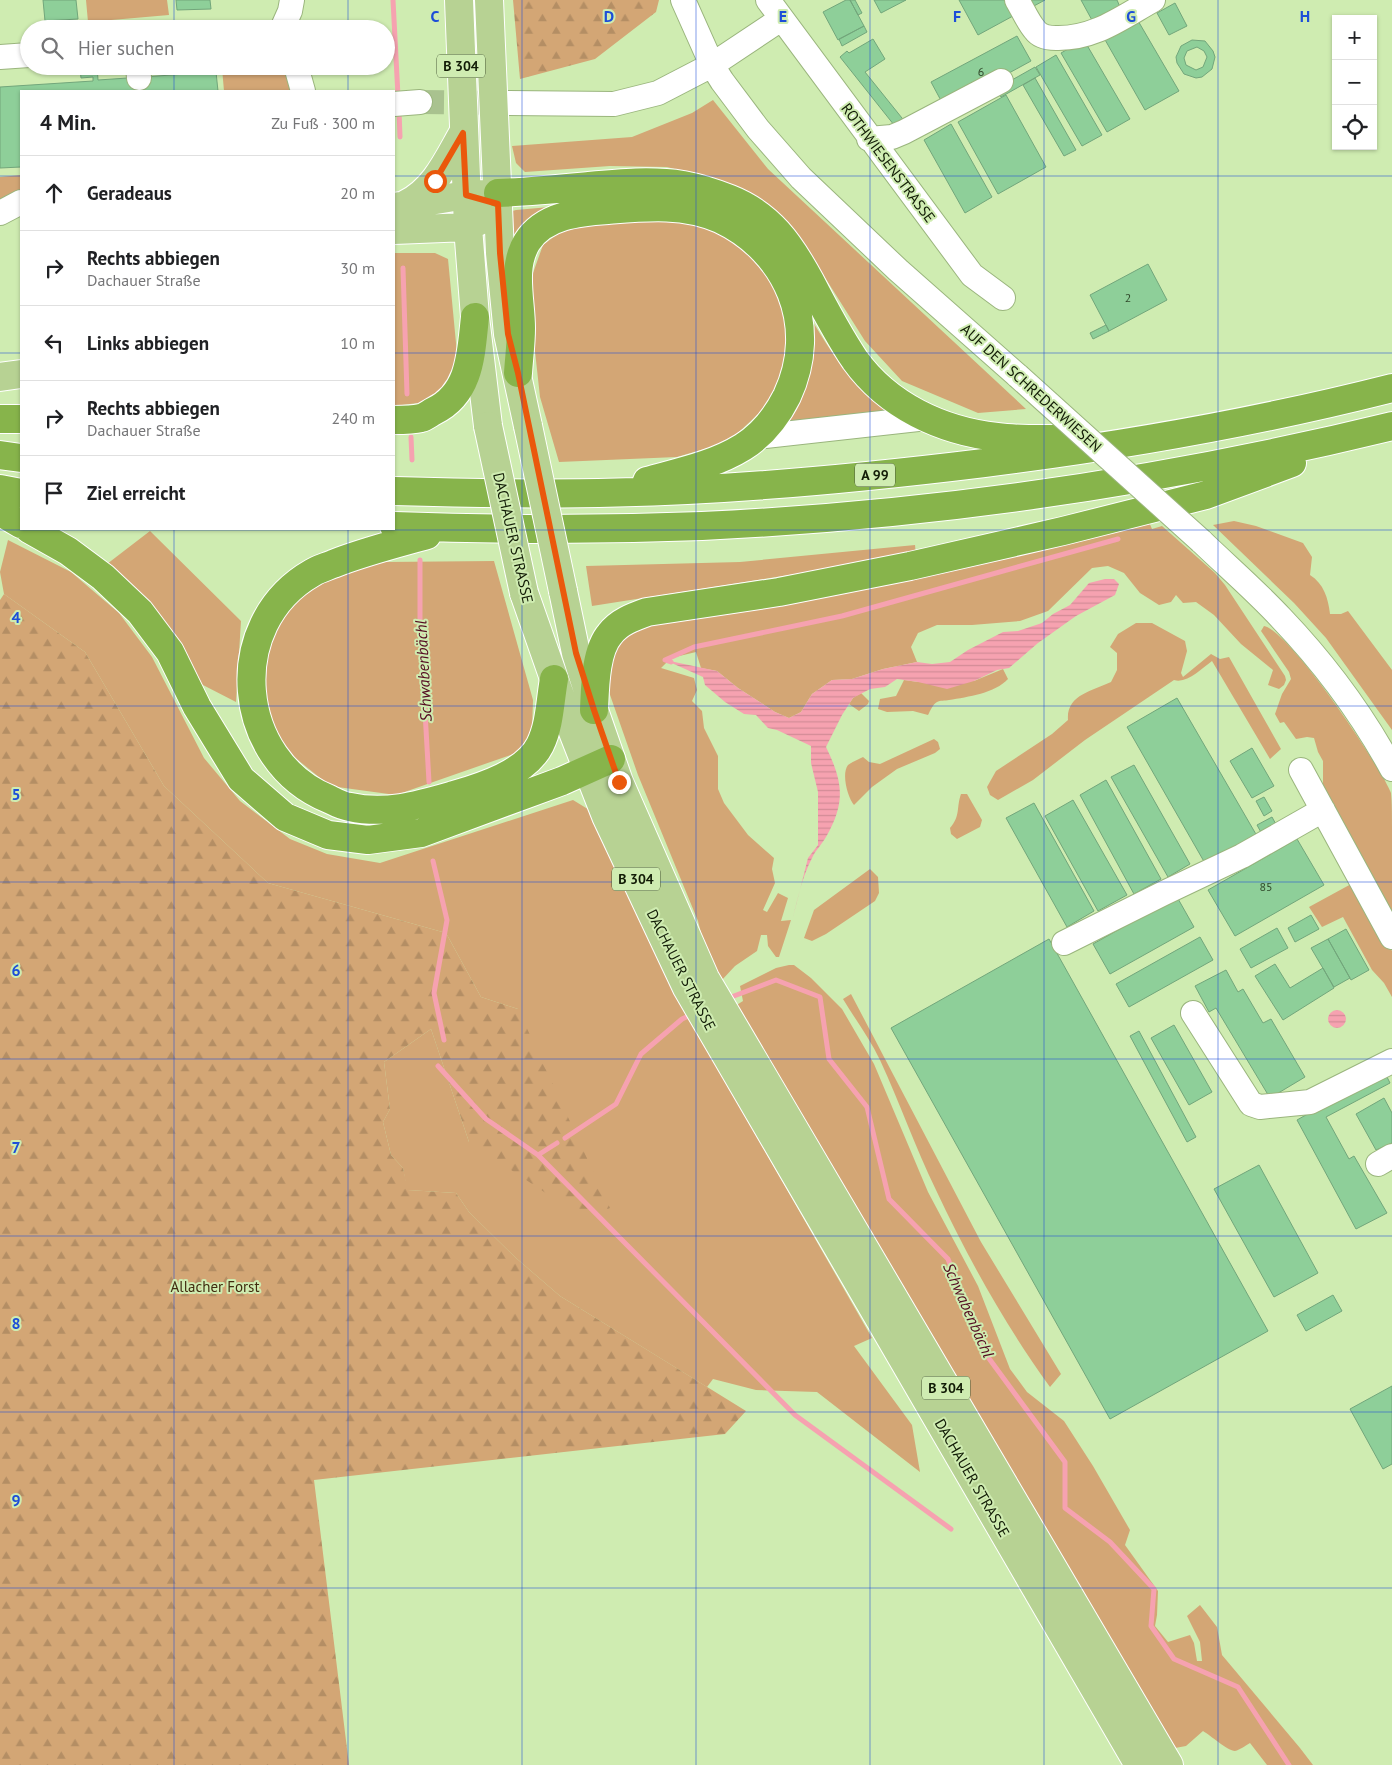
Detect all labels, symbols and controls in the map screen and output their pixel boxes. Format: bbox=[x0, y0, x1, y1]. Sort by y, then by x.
text: C bbox=[431, 6, 440, 26]
text: D bbox=[604, 6, 614, 26]
text: E bbox=[779, 6, 787, 26]
text: F bbox=[953, 6, 961, 26]
text: G bbox=[1126, 6, 1136, 26]
text: H bbox=[1300, 6, 1310, 26]
map controls bbox=[1332, 15, 1377, 150]
button: + bbox=[1332, 15, 1377, 60]
search box bbox=[20, 20, 395, 75]
icon: search bbox=[38, 34, 66, 62]
text: Hier suchen bbox=[78, 36, 174, 60]
road number: B 304 bbox=[437, 54, 485, 78]
button: − bbox=[1332, 60, 1377, 105]
house number: 6 bbox=[978, 64, 984, 79]
street label: ROTHWIESENSTRASSE bbox=[837, 99, 940, 226]
button: locate bbox=[1332, 105, 1377, 150]
text: 4 Min. bbox=[40, 109, 96, 136]
text: Zu Fuß · 300 m bbox=[271, 113, 375, 133]
route start bbox=[424, 170, 447, 193]
icon: ahead bbox=[40, 179, 68, 207]
text: Geradeaus bbox=[87, 181, 172, 205]
text: 20 m bbox=[340, 183, 375, 203]
text: Rechts abbiegen bbox=[87, 246, 220, 270]
icon: right bbox=[40, 254, 68, 282]
text: 30 m bbox=[340, 258, 375, 278]
text: Dachauer Straße bbox=[87, 270, 201, 290]
house number: 2 bbox=[1125, 290, 1131, 305]
street label: AUF DEN SCHREDERWIESEN bbox=[957, 319, 1106, 456]
icon: left bbox=[40, 329, 68, 357]
text: Links abbiegen bbox=[87, 331, 209, 355]
text: 10 m bbox=[340, 333, 375, 353]
text: Rechts abbiegen bbox=[87, 396, 220, 420]
icon: right bbox=[40, 404, 68, 432]
text: 240 m bbox=[332, 408, 375, 428]
text: Dachauer Straße bbox=[87, 420, 201, 440]
road number: A 99 bbox=[855, 464, 895, 486]
street label: DACHAUER STRASSE bbox=[489, 471, 538, 605]
icon: arrive bbox=[40, 479, 68, 507]
text: Ziel erreicht bbox=[87, 481, 185, 505]
text: 4 bbox=[11, 607, 21, 627]
water label: Schwabenbächl bbox=[410, 619, 436, 722]
route end bbox=[608, 771, 631, 794]
text: 5 bbox=[11, 784, 21, 804]
road number: B 304 bbox=[612, 868, 660, 891]
house number: 85 bbox=[1259, 879, 1273, 894]
street label: DACHAUER STRASSE bbox=[643, 906, 720, 1034]
text: 6 bbox=[11, 960, 21, 980]
text: 7 bbox=[11, 1137, 21, 1157]
water label: Schwabenbächl bbox=[939, 1259, 999, 1361]
park label: Allacher Forst bbox=[171, 1277, 259, 1296]
text: 8 bbox=[11, 1313, 21, 1333]
road number: B 304 bbox=[922, 1376, 970, 1400]
street label: DACHAUER STRASSE bbox=[931, 1415, 1014, 1540]
text: 9 bbox=[11, 1490, 21, 1510]

